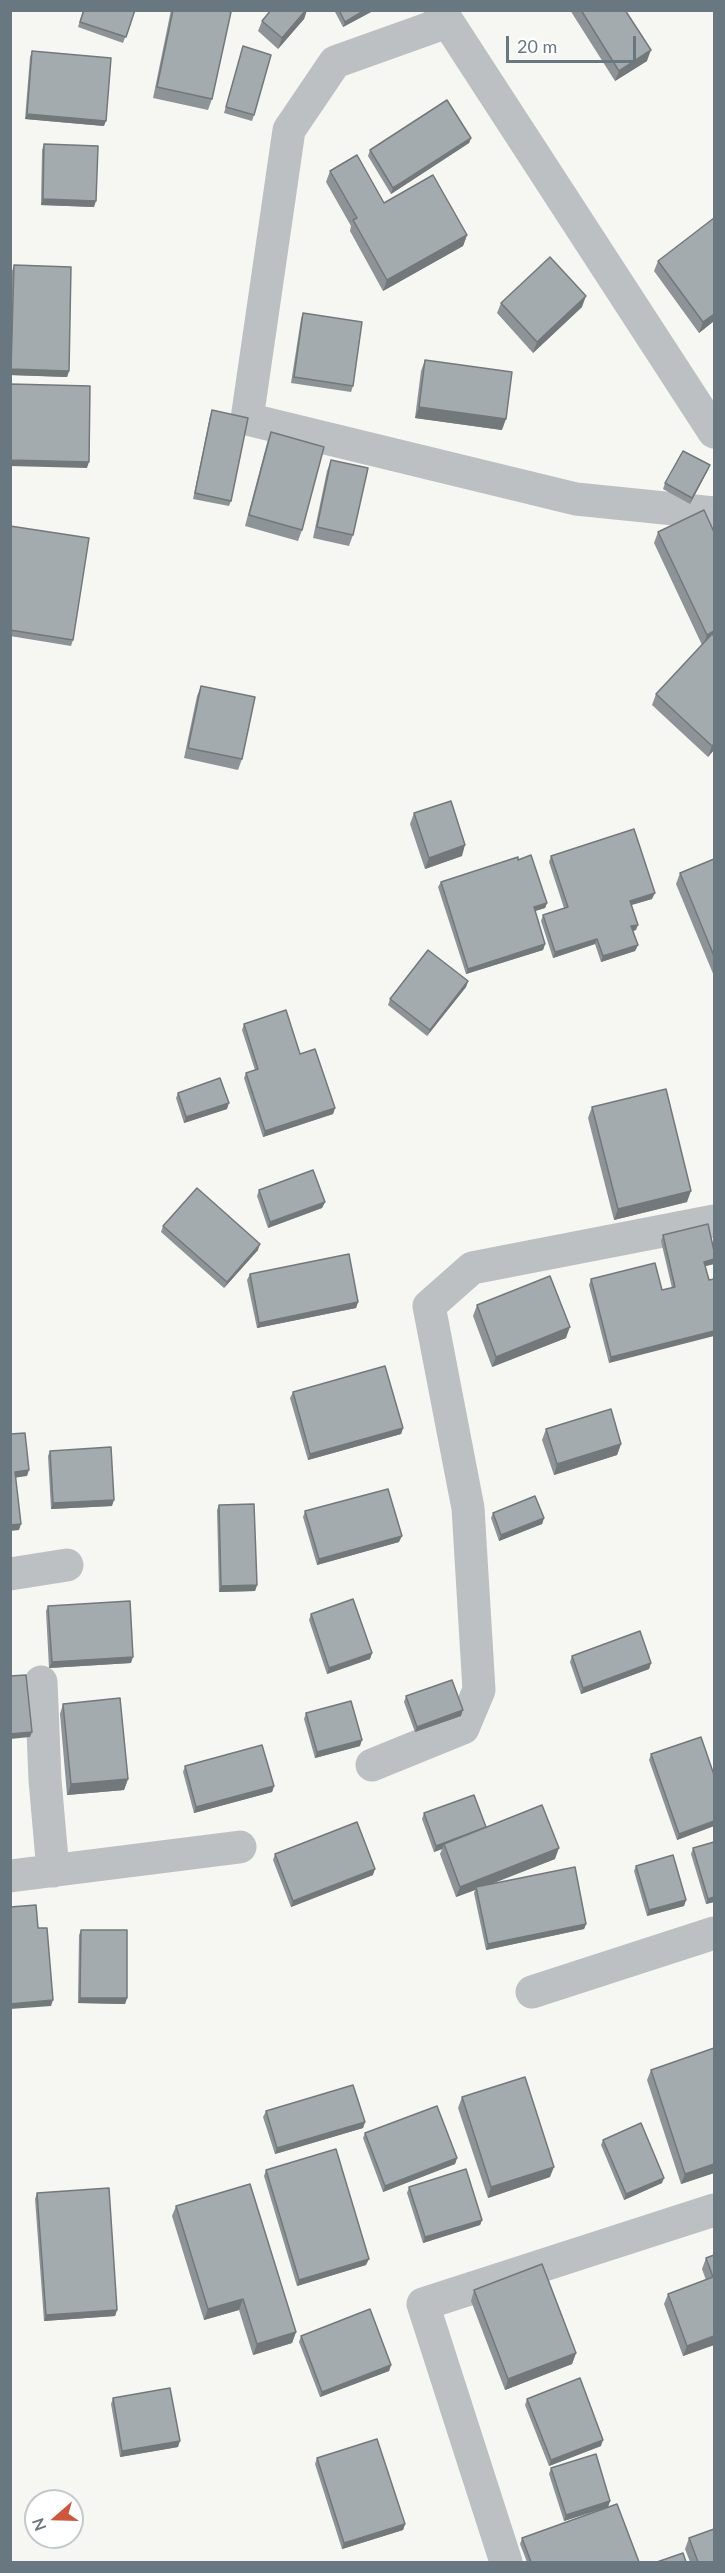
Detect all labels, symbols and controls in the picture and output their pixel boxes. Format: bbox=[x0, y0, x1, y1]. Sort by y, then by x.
scale bar bbox=[509, 24, 640, 62]
text: 20 m bbox=[517, 35, 557, 57]
north arrow bbox=[24, 2489, 84, 2549]
text: N bbox=[27, 2516, 50, 2534]

